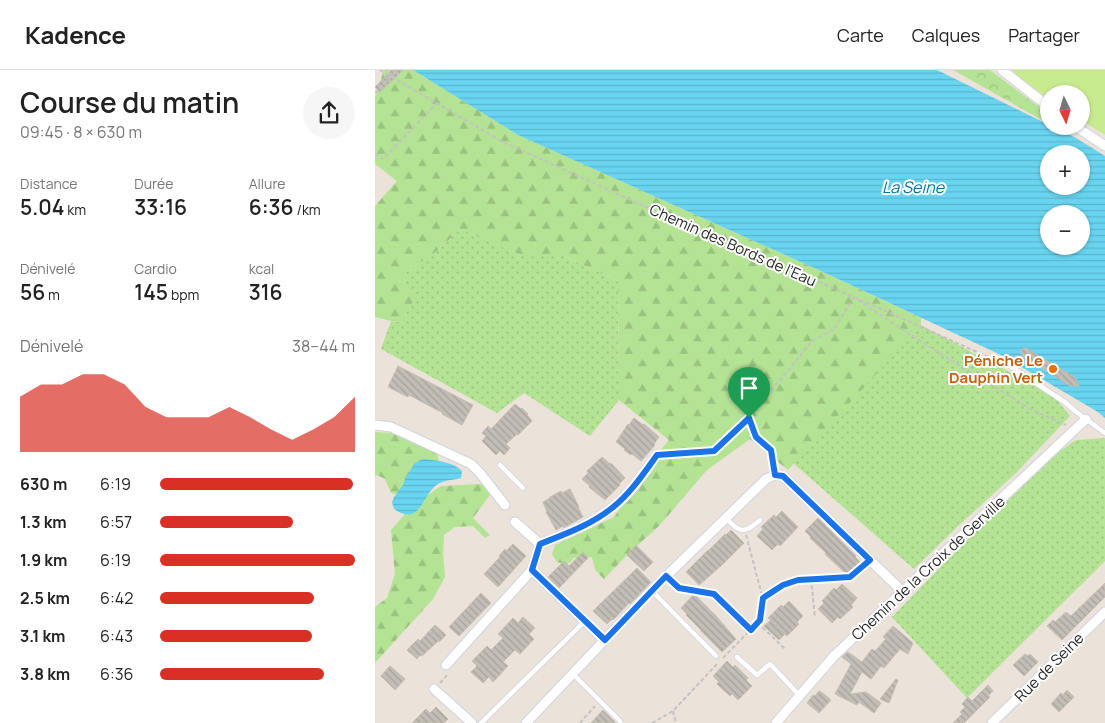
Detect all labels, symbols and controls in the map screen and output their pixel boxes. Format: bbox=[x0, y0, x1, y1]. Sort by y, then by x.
text: Kadence bbox=[25, 18, 126, 51]
text: Carte bbox=[837, 23, 884, 47]
text: Calques bbox=[912, 23, 980, 47]
text: Partager bbox=[1008, 23, 1080, 47]
text: Course du matin bbox=[20, 83, 239, 121]
north arrow bbox=[1040, 85, 1090, 135]
map controls bbox=[1040, 85, 1090, 255]
button: share bbox=[303, 87, 355, 139]
text: 09:45 · 8 × 630 m bbox=[20, 121, 142, 143]
button: + bbox=[1040, 145, 1090, 195]
text: Distance bbox=[20, 174, 77, 193]
text: Durée bbox=[134, 174, 173, 193]
text: Allure bbox=[249, 174, 285, 193]
water label: La Seine bbox=[882, 176, 946, 198]
text: 5.04 bbox=[20, 193, 64, 221]
text: 33:16 bbox=[134, 193, 187, 221]
text: 6:36 bbox=[249, 193, 294, 221]
street label: Chemin des Bords de l’Eau bbox=[646, 199, 820, 291]
text: km bbox=[64, 200, 86, 219]
text: /km bbox=[294, 200, 321, 219]
button: − bbox=[1040, 205, 1090, 255]
text: Dénivelé bbox=[20, 259, 75, 278]
text: Cardio bbox=[134, 259, 177, 278]
text: kcal bbox=[249, 259, 274, 278]
text: 56 bbox=[20, 278, 45, 306]
text: 145 bbox=[134, 278, 168, 306]
text: 316 bbox=[249, 278, 283, 306]
text: m bbox=[45, 285, 60, 304]
text: bpm bbox=[168, 285, 199, 304]
text: Dénivelé bbox=[20, 335, 83, 357]
text: 38–44 m bbox=[292, 335, 355, 357]
place label: Péniche Le Dauphin Vert bbox=[949, 350, 1043, 388]
marker: Péniche Le Dauphin Vert bbox=[1047, 363, 1059, 375]
pin bbox=[728, 367, 770, 418]
icon: arrive bbox=[735, 374, 763, 402]
text: 630 m bbox=[20, 473, 67, 495]
text: 6:19 bbox=[100, 473, 131, 495]
street label: Chemin de la Croix de Gerville bbox=[846, 491, 1010, 645]
text: 1.3 km bbox=[20, 511, 67, 533]
text: 6:57 bbox=[100, 511, 132, 533]
text: 1.9 km bbox=[20, 549, 67, 571]
text: 6:19 bbox=[100, 549, 131, 571]
text: 2.5 km bbox=[20, 587, 70, 609]
text: 6:42 bbox=[100, 587, 133, 609]
text: 3.1 km bbox=[20, 625, 65, 647]
text: 6:43 bbox=[100, 625, 133, 647]
street label: Rue de Seine bbox=[1010, 628, 1088, 706]
text: 3.8 km bbox=[20, 663, 70, 685]
text: 6:36 bbox=[100, 663, 134, 685]

